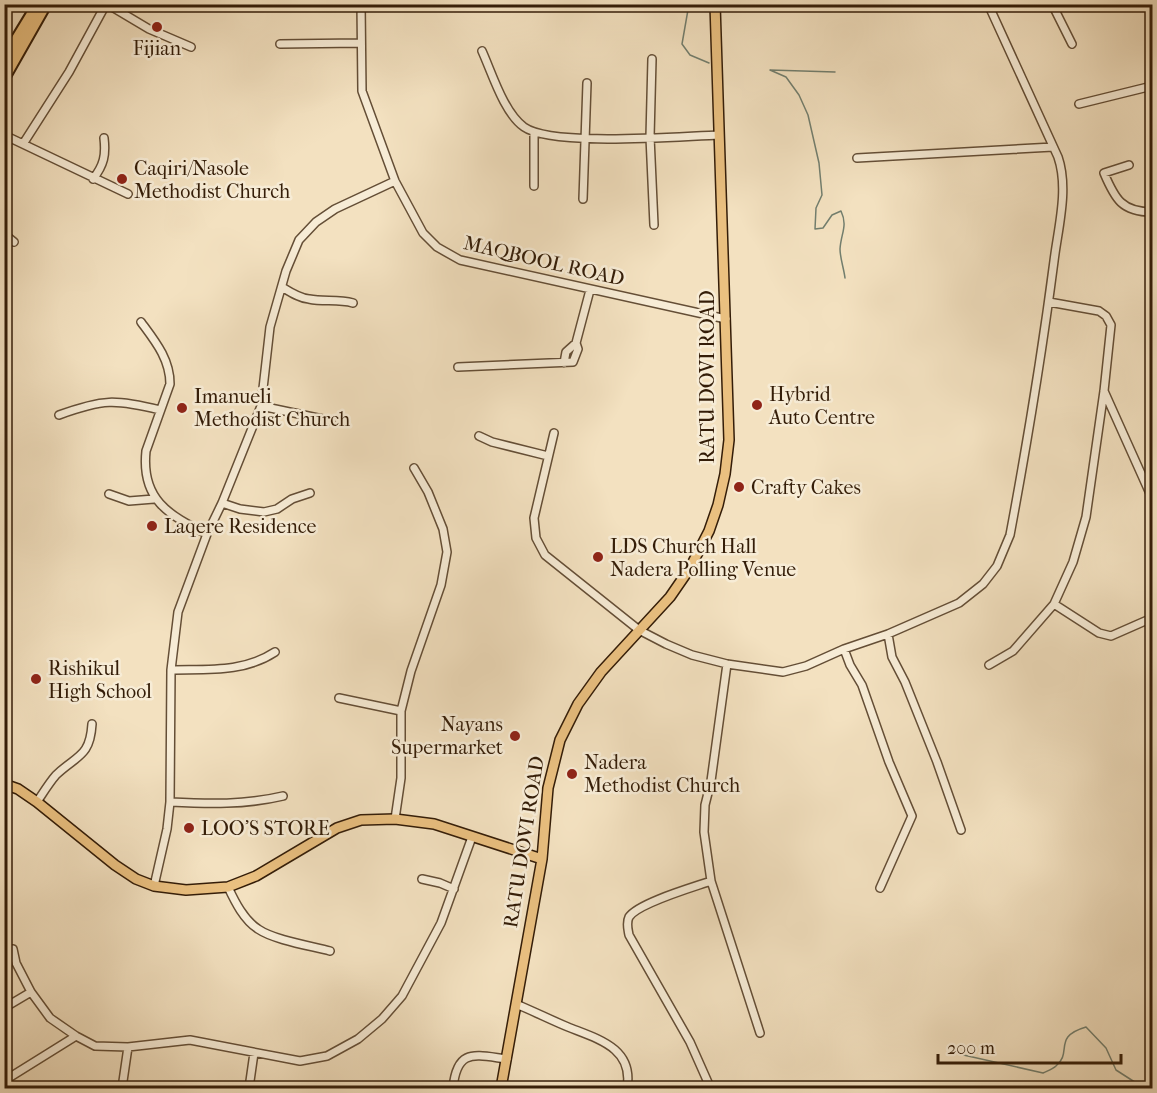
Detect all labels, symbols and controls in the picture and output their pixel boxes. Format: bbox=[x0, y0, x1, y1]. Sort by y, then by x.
marker: Fijian bbox=[150, 20, 164, 34]
place label: Fijian bbox=[133, 37, 182, 60]
place label: Caqiri/Nasole Methodist Church bbox=[134, 157, 291, 203]
marker: Caqiri/Nasole Methodist Church bbox=[115, 172, 129, 186]
street label: MAQBOOL ROAD bbox=[461, 231, 627, 291]
street label: RATU DOVI ROAD bbox=[696, 290, 719, 464]
place label: Hybrid Auto Centre bbox=[768, 383, 875, 429]
place label: Imanueli Methodist Church bbox=[194, 385, 351, 431]
marker: Hybrid Auto Centre bbox=[750, 398, 764, 412]
marker: Imanueli Methodist Church bbox=[175, 401, 189, 415]
place label: Crafty Cakes bbox=[751, 476, 861, 499]
marker: Crafty Cakes bbox=[732, 480, 746, 494]
place label: Laqere Residence bbox=[164, 515, 317, 538]
marker: Laqere Residence bbox=[145, 519, 159, 533]
place label: LDS Church Hall Nadera Polling Venue bbox=[610, 535, 796, 581]
marker: LDS Church Hall Nadera Polling Venue bbox=[591, 550, 605, 564]
place label: Rishikul High School bbox=[48, 657, 152, 703]
marker: Rishikul High School bbox=[29, 672, 43, 686]
place label: Nayans Supermarket bbox=[391, 713, 503, 759]
marker: Nayans Supermarket bbox=[508, 729, 522, 743]
place label: Nadera Methodist Church bbox=[584, 751, 741, 797]
street label: RATU DOVI ROAD bbox=[499, 754, 549, 930]
marker: Nadera Methodist Church bbox=[565, 767, 579, 781]
place label: LOO'S STORE bbox=[201, 817, 330, 840]
marker: LOO'S STORE bbox=[182, 821, 196, 835]
scale bar bbox=[938, 1027, 1121, 1065]
text: 200 m bbox=[947, 1038, 995, 1059]

